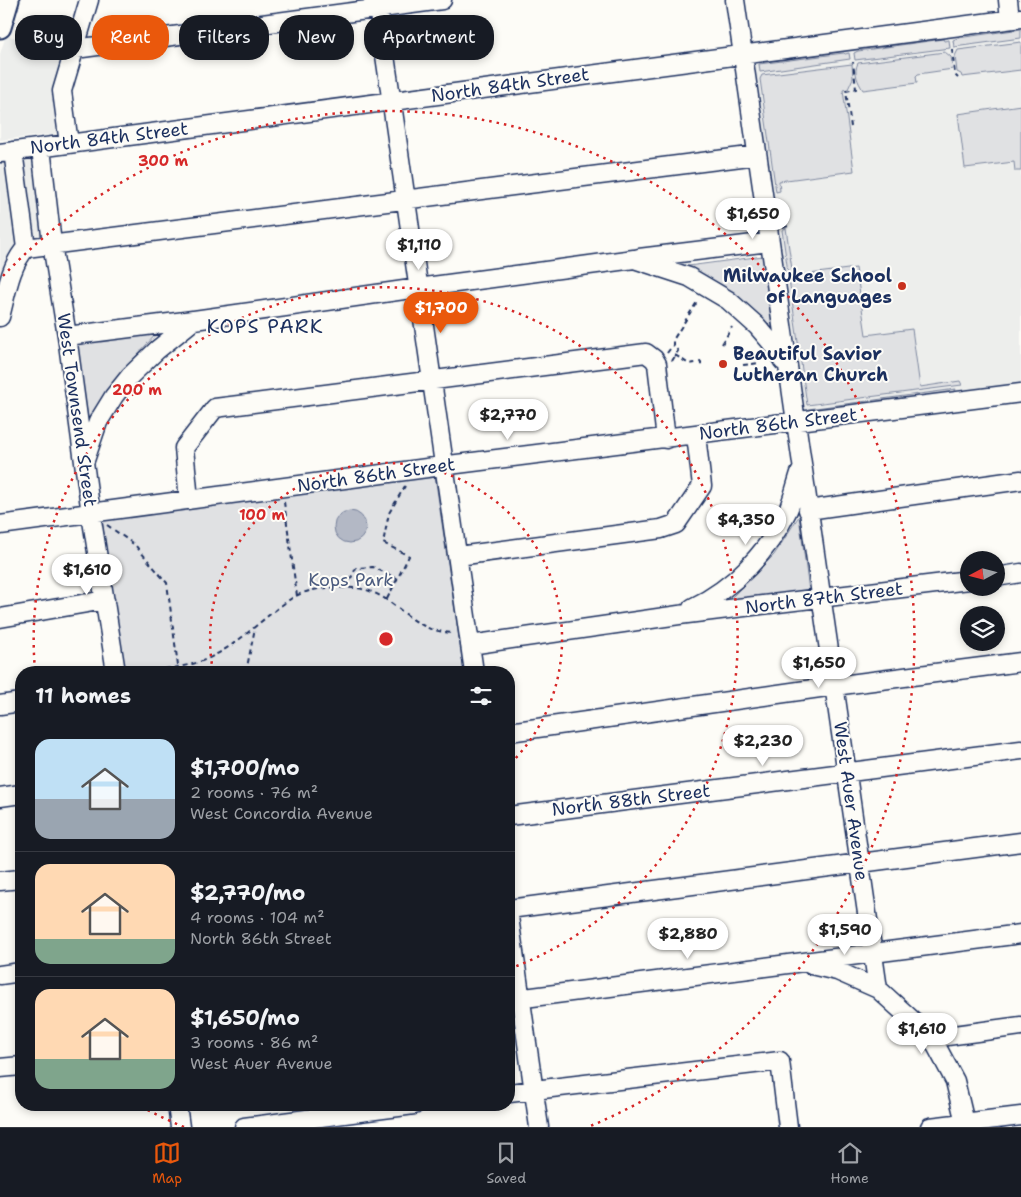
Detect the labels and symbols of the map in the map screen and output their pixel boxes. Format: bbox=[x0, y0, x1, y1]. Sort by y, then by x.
street label: North 84th Street bbox=[429, 62, 591, 108]
street label: North 84th Street bbox=[28, 116, 190, 160]
text: 300 m bbox=[138, 151, 188, 171]
pin: $1,650 bbox=[712, 198, 794, 240]
pin: $1,110 bbox=[378, 228, 460, 271]
place label: Milwaukee School of Languages bbox=[723, 264, 892, 309]
marker: Milwaukee School of Languages bbox=[896, 280, 908, 292]
pin: $1,700 bbox=[400, 292, 482, 334]
street label: West Townsend Street bbox=[52, 312, 102, 509]
district label: KOPS PARK bbox=[206, 313, 324, 339]
place label: Beautiful Savior Lutheran Church bbox=[733, 342, 888, 387]
marker: Beautiful Savior Lutheran Church bbox=[717, 358, 729, 370]
text: 200 m bbox=[112, 380, 162, 400]
pin: $2,770 bbox=[467, 398, 549, 441]
street label: North 86th Street bbox=[697, 402, 859, 446]
street label: North 86th Street bbox=[295, 452, 457, 498]
pin: $4,350 bbox=[705, 504, 787, 546]
text: 100 m bbox=[239, 505, 285, 525]
north arrow bbox=[960, 551, 1005, 596]
pin: $1,610 bbox=[46, 554, 128, 596]
park label: Kops Park bbox=[308, 568, 394, 592]
street label: North 87th Street bbox=[744, 576, 904, 620]
centre of rings bbox=[377, 630, 395, 648]
pin: $1,650 bbox=[778, 646, 860, 689]
street label: West Auer Avenue bbox=[828, 720, 874, 882]
pin: $2,230 bbox=[722, 724, 804, 767]
street label: North 88th Street bbox=[550, 778, 712, 822]
pin: $1,590 bbox=[804, 914, 886, 956]
pin: $2,880 bbox=[647, 918, 729, 960]
pin: $1,610 bbox=[881, 1012, 963, 1055]

